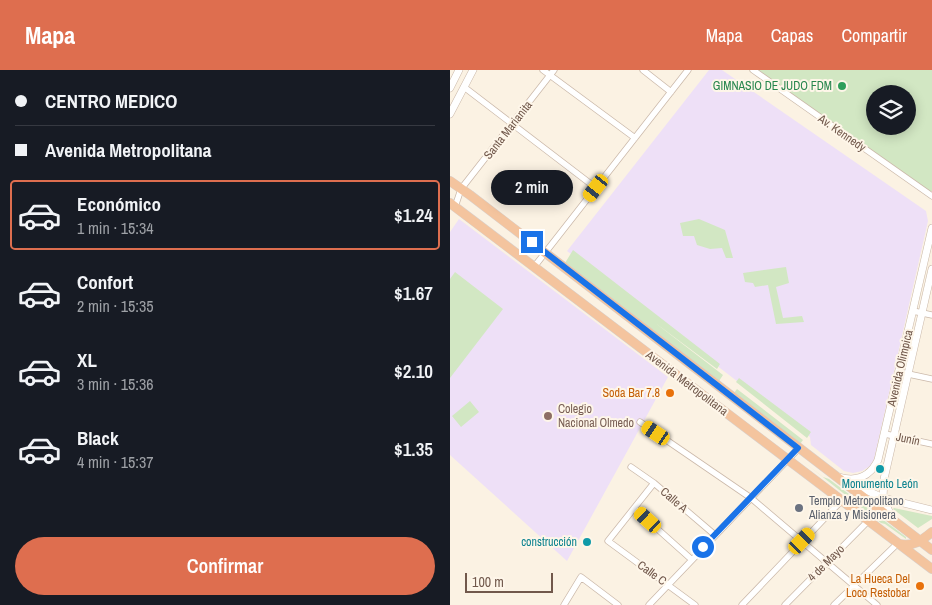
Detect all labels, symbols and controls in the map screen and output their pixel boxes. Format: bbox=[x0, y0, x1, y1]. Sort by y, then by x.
text: Mapa bbox=[25, 19, 75, 51]
text: Mapa bbox=[706, 23, 743, 48]
text: Capas bbox=[771, 23, 813, 48]
text: Compartir bbox=[841, 23, 907, 48]
place label: GIMNASIO DE JUDO FDM bbox=[713, 78, 832, 94]
marker: GIMNASIO DE JUDO FDM bbox=[836, 80, 848, 92]
map controls bbox=[866, 85, 916, 135]
button: layers bbox=[866, 85, 916, 135]
text: CENTRO MEDICO bbox=[45, 88, 177, 114]
street label: Santa Marianita bbox=[480, 97, 536, 163]
street label: Av. Kennedy bbox=[814, 110, 869, 155]
text: Avenida Metropolitana bbox=[45, 137, 212, 163]
callout: 2 min bbox=[491, 170, 573, 204]
car bbox=[580, 172, 611, 204]
text: 2 min bbox=[515, 176, 549, 198]
text: Económico bbox=[77, 191, 161, 217]
icon: car bbox=[17, 193, 62, 238]
text: $1.24 bbox=[394, 202, 433, 228]
text: 1 min · 15:34 bbox=[77, 217, 154, 239]
route end bbox=[521, 231, 543, 253]
text: Confort bbox=[77, 269, 133, 295]
icon: car bbox=[17, 271, 62, 316]
text: $1.67 bbox=[394, 280, 433, 306]
text: 2 min · 15:35 bbox=[77, 295, 154, 317]
street label: Avenida Olimpica bbox=[883, 328, 917, 409]
street label: Avenida Metropolitana bbox=[642, 346, 732, 419]
text: XL bbox=[77, 347, 97, 373]
icon: car bbox=[17, 349, 62, 394]
text: $2.10 bbox=[394, 358, 433, 384]
text: 3 min · 15:36 bbox=[77, 373, 154, 395]
place label: Soda Bar 7.8 bbox=[603, 385, 660, 401]
marker: Soda Bar 7.8 bbox=[664, 387, 676, 399]
place label: Colegio Nacional Olmedo bbox=[558, 401, 634, 431]
marker: Colegio Nacional Olmedo bbox=[542, 410, 554, 422]
car bbox=[639, 418, 672, 448]
text: Black bbox=[77, 425, 119, 451]
icon: car bbox=[17, 427, 62, 472]
street label: Junín bbox=[895, 429, 921, 449]
text: $1.35 bbox=[394, 436, 433, 462]
text: 4 min · 15:37 bbox=[77, 451, 154, 473]
marker: Monumento León bbox=[874, 463, 886, 475]
place label: Monumento León bbox=[842, 476, 918, 492]
street label: Calle A bbox=[657, 484, 691, 517]
place label: Templo Metropolitano Alianza y Misionera bbox=[808, 493, 904, 523]
marker: Templo Metropolitano Alianza y Misionera bbox=[793, 502, 805, 514]
car bbox=[631, 504, 664, 536]
car bbox=[786, 525, 817, 557]
place label: construcción bbox=[521, 534, 577, 550]
marker: construcción bbox=[581, 536, 593, 548]
route start bbox=[692, 536, 714, 558]
button: Confirmar bbox=[15, 537, 435, 595]
street label: 4 de Mayo bbox=[804, 541, 848, 585]
street label: Calle C bbox=[634, 557, 670, 589]
scale bar bbox=[465, 570, 552, 593]
place label: La Hueca Del Loco Restobar bbox=[846, 571, 911, 601]
text: 100 m bbox=[472, 573, 504, 591]
marker: La Hueca Del Loco Restobar bbox=[914, 580, 926, 592]

